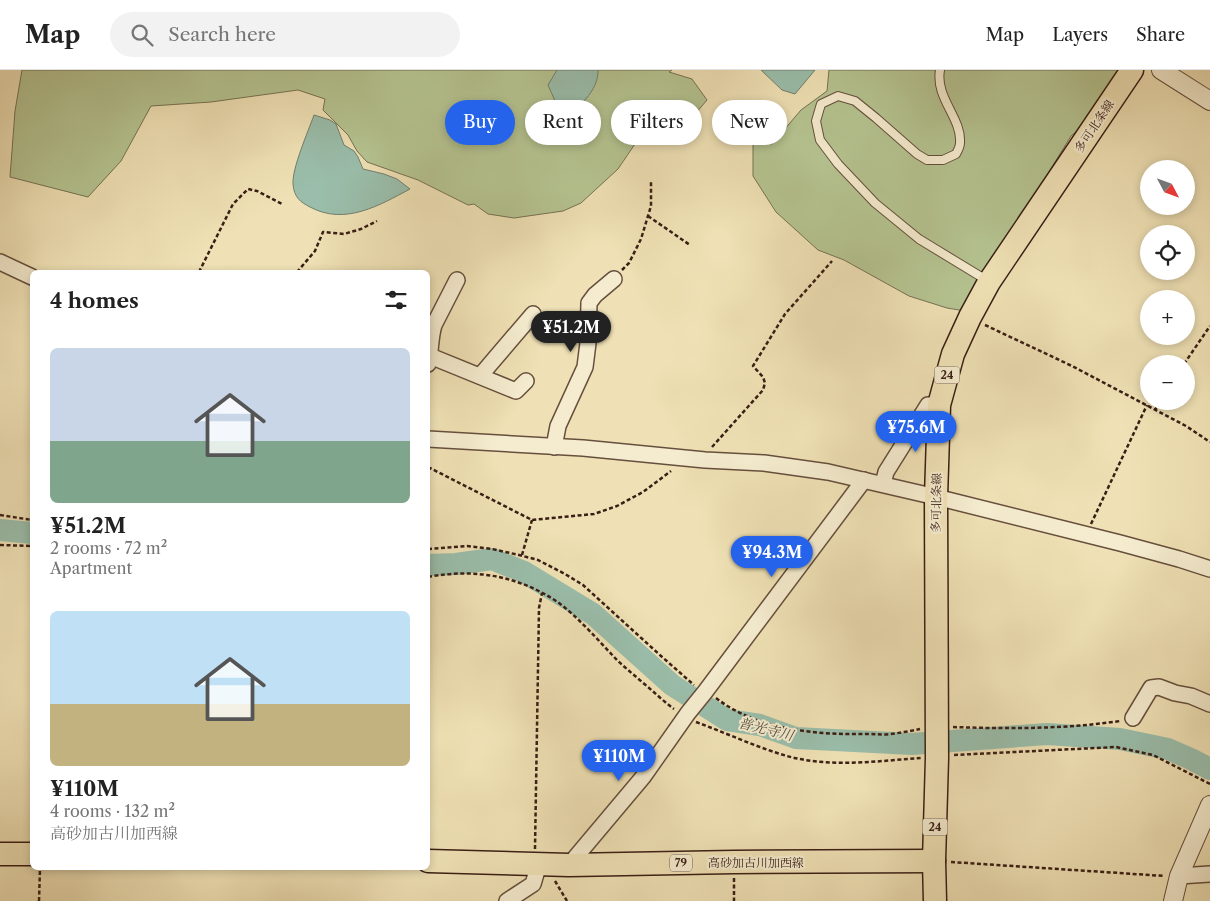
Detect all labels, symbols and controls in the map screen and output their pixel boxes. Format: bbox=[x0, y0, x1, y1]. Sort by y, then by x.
search box bbox=[110, 12, 460, 57]
text: Map bbox=[25, 20, 80, 49]
icon: search bbox=[128, 21, 156, 49]
text: Search here bbox=[168, 23, 276, 46]
text: Map bbox=[986, 24, 1024, 46]
text: Layers bbox=[1052, 24, 1108, 46]
text: Share bbox=[1136, 24, 1185, 46]
street label: 多可北条線 bbox=[1071, 97, 1117, 155]
chip: Buy bbox=[445, 100, 515, 145]
chip: Rent bbox=[525, 100, 601, 145]
chip: Filters bbox=[611, 100, 702, 145]
chip: New bbox=[712, 100, 787, 145]
north arrow bbox=[1140, 160, 1195, 215]
map controls bbox=[1140, 160, 1195, 410]
button: locate bbox=[1140, 225, 1195, 280]
icon: filters bbox=[382, 286, 410, 314]
text: 4 homes bbox=[50, 288, 139, 313]
button: + bbox=[1140, 290, 1195, 345]
pin: ¥51.2M bbox=[530, 310, 612, 353]
text: ¥51.2M bbox=[542, 317, 600, 337]
button: − bbox=[1140, 355, 1195, 410]
road number: 24 bbox=[934, 366, 960, 384]
icon: home bbox=[185, 380, 275, 470]
pin: ¥75.6M bbox=[875, 410, 957, 453]
text: ¥75.6M bbox=[887, 417, 945, 437]
street label: 多可北条線 bbox=[928, 473, 944, 533]
text: ¥51.2M bbox=[50, 513, 126, 538]
pin: ¥94.3M bbox=[731, 536, 813, 578]
text: 2 rooms · 72 m² bbox=[50, 538, 167, 558]
text: ¥94.3M bbox=[742, 542, 802, 562]
text: Apartment bbox=[50, 558, 132, 578]
icon: home bbox=[185, 644, 275, 734]
water label: 普光寺川 bbox=[737, 713, 797, 745]
pin: ¥110M bbox=[584, 740, 654, 782]
text: ¥110M bbox=[593, 746, 645, 766]
text: ¥110M bbox=[50, 776, 119, 801]
text: 4 rooms · 132 m² bbox=[50, 801, 175, 821]
road number: 24 bbox=[922, 819, 948, 836]
text: 高砂加古川加西線 bbox=[50, 823, 178, 843]
road number: 79 bbox=[670, 854, 692, 871]
street label: 高砂加古川加西線 bbox=[708, 855, 804, 870]

